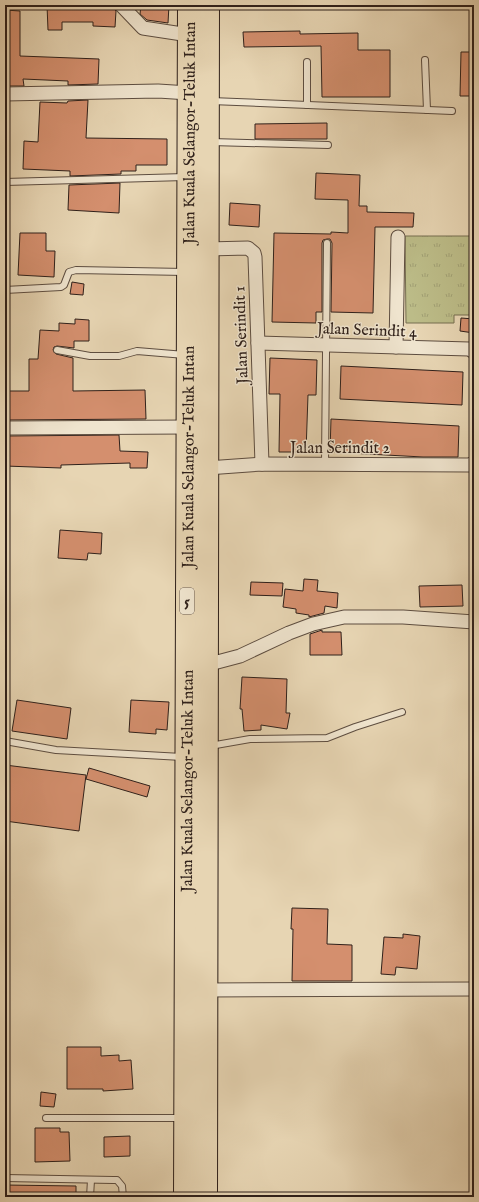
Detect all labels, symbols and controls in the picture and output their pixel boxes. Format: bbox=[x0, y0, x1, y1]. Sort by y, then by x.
street label: Jalan Kuala Selangor-Teluk Intan bbox=[180, 21, 201, 246]
street label: Jalan Serindit 1 bbox=[230, 285, 254, 386]
street label: Jalan Serindit 4 bbox=[315, 319, 417, 343]
street label: Jalan Kuala Selangor-Teluk Intan bbox=[179, 345, 200, 570]
street label: Jalan Serindit 2 bbox=[288, 439, 390, 459]
road number: 5 bbox=[180, 588, 194, 614]
street label: Jalan Kuala Selangor-Teluk Intan bbox=[178, 669, 199, 894]

